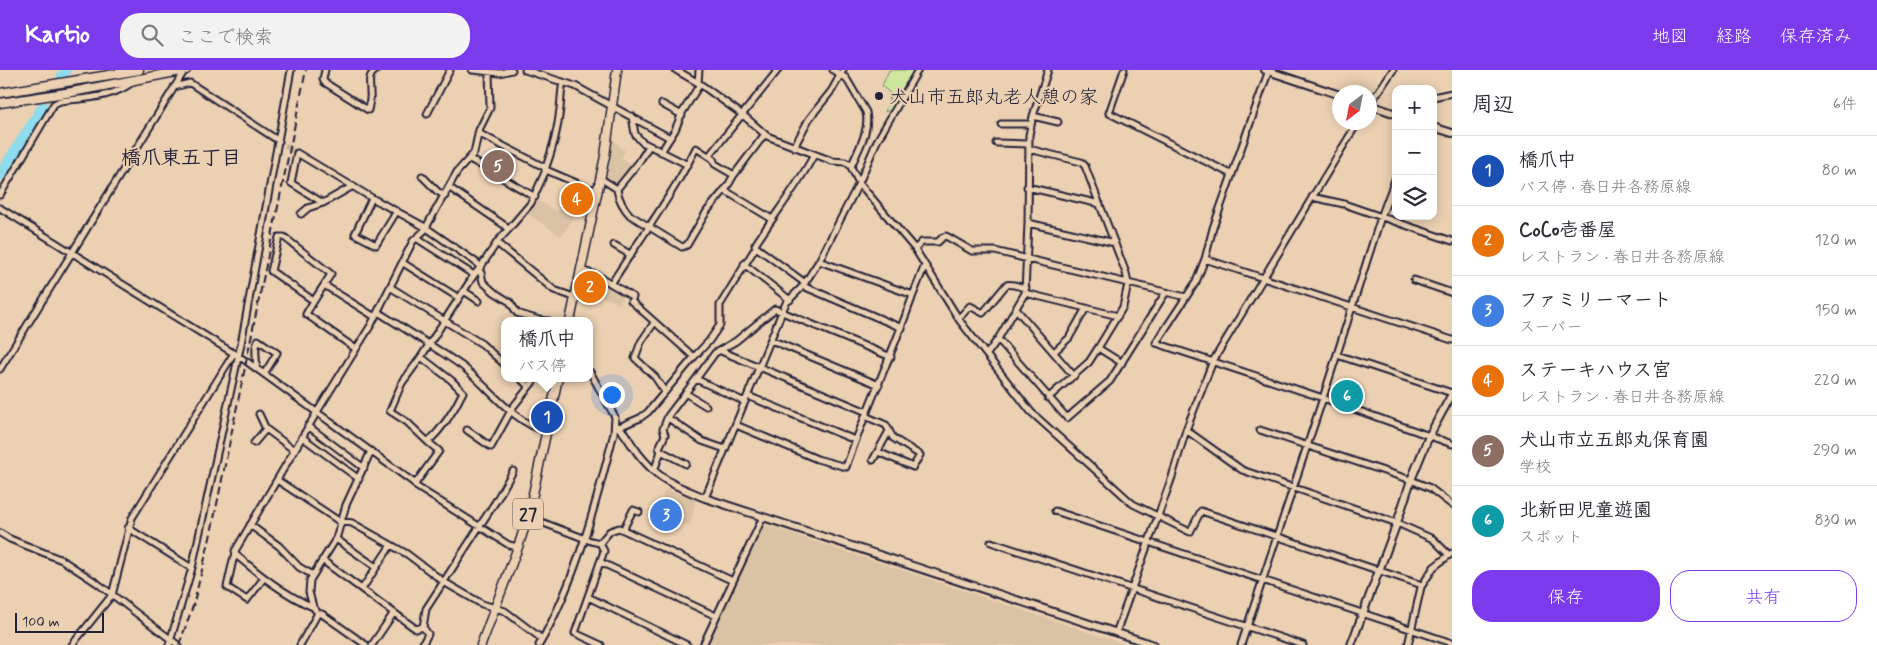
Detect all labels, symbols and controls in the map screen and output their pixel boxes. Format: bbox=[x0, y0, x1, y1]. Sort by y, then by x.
search box bbox=[120, 13, 470, 58]
text: Kartio bbox=[25, 20, 90, 51]
icon: search bbox=[138, 21, 166, 49]
text: ここで検索 bbox=[178, 25, 273, 50]
text: 地図 bbox=[1652, 25, 1688, 49]
text: 経路 bbox=[1716, 25, 1752, 49]
text: 保存済み bbox=[1780, 25, 1852, 49]
place label: 犬山市五郎丸老人憩の家 bbox=[889, 85, 1098, 110]
north arrow bbox=[1332, 85, 1377, 130]
map controls bbox=[1392, 85, 1437, 220]
button: + bbox=[1392, 85, 1437, 130]
marker: 犬山市五郎丸老人憩の家 bbox=[873, 90, 885, 102]
text: 周辺 bbox=[1472, 91, 1514, 119]
text: 6件 bbox=[1833, 94, 1857, 115]
button: − bbox=[1392, 130, 1437, 175]
district label: 橋爪東五丁目 bbox=[121, 145, 241, 172]
pin: 5 bbox=[482, 147, 514, 185]
text: 橋爪中 bbox=[1519, 148, 1576, 173]
text: 1 bbox=[1484, 160, 1492, 181]
text: 80 m bbox=[1822, 160, 1857, 181]
button: layers bbox=[1392, 175, 1437, 220]
text: バス停 · 春日井各務原線 bbox=[1519, 177, 1691, 198]
pin: 4 bbox=[561, 180, 593, 218]
text: CoCo壱番屋 bbox=[1519, 218, 1616, 243]
text: 2 bbox=[1484, 230, 1492, 251]
text: 120 m bbox=[1815, 230, 1857, 251]
text: レストラン · 春日井各務原線 bbox=[1519, 247, 1725, 268]
pin: 2 bbox=[574, 268, 606, 306]
text: ファミリーマート bbox=[1519, 288, 1672, 313]
text: 3 bbox=[1484, 300, 1492, 321]
text: 150 m bbox=[1815, 300, 1857, 321]
popup bbox=[501, 317, 593, 382]
text: スーパー bbox=[1519, 317, 1582, 338]
text: 橋爪中 bbox=[518, 327, 576, 352]
text: バス停 bbox=[518, 356, 567, 377]
text: ステーキハウス宮 bbox=[1519, 358, 1671, 383]
text: 4 bbox=[1483, 370, 1493, 391]
text: 220 m bbox=[1814, 370, 1857, 391]
pin: 6 bbox=[1331, 377, 1363, 415]
your location bbox=[599, 382, 625, 408]
text: レストラン · 春日井各務原線 bbox=[1519, 387, 1725, 408]
pin: 1 bbox=[531, 398, 563, 436]
text: 犬山市立五郎丸保育園 bbox=[1519, 428, 1709, 453]
text: 5 bbox=[1483, 440, 1493, 461]
text: 290 m bbox=[1813, 440, 1857, 461]
text: 学校 bbox=[1519, 457, 1551, 478]
pin: 3 bbox=[650, 496, 682, 534]
road number: 27 bbox=[513, 498, 543, 529]
text: 北新田児童遊園 bbox=[1519, 498, 1652, 523]
text: 6 bbox=[1484, 510, 1492, 531]
text: 830 m bbox=[1815, 510, 1857, 531]
text: スポット bbox=[1519, 527, 1583, 548]
button: 保存 bbox=[1472, 570, 1660, 622]
button: 共有 bbox=[1670, 570, 1857, 622]
scale bar bbox=[15, 610, 104, 633]
text: 100 m bbox=[22, 613, 60, 631]

